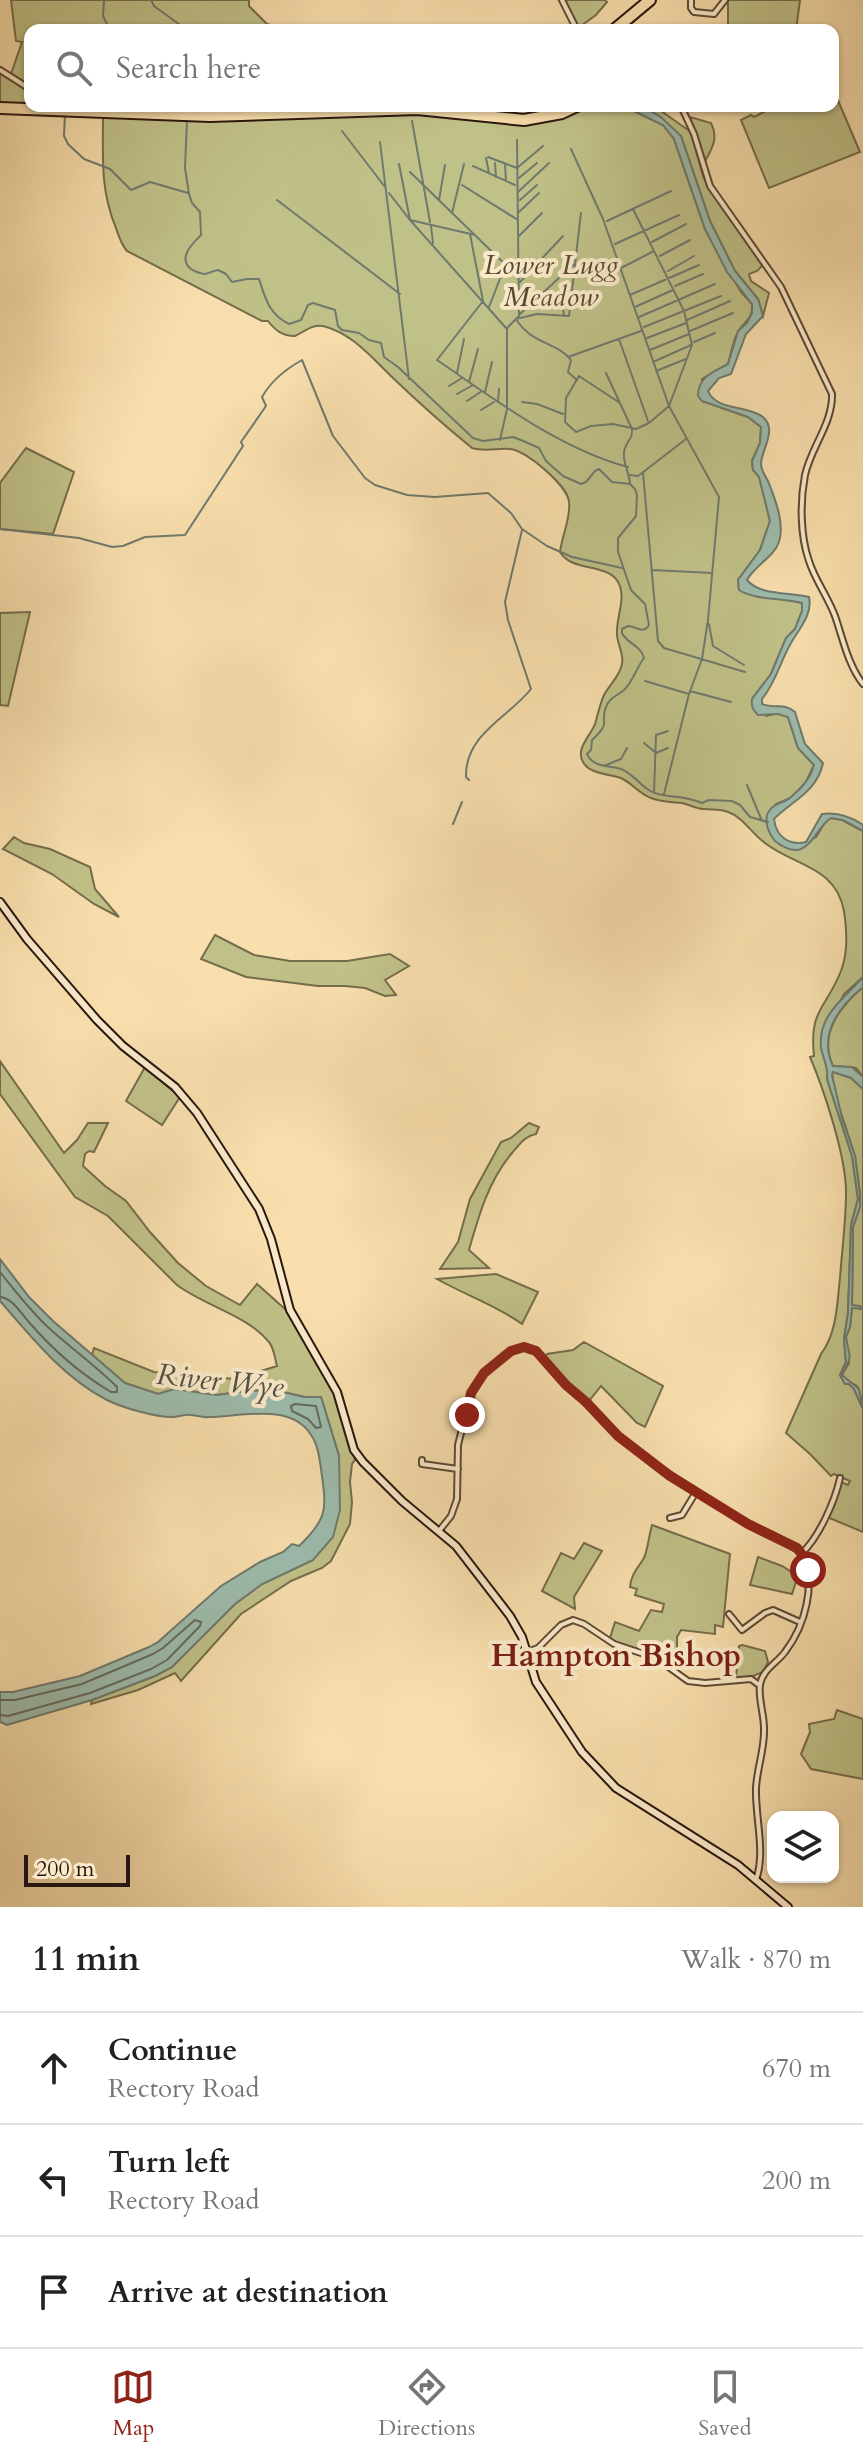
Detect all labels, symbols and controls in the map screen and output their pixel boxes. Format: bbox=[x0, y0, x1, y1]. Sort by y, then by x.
search box bbox=[24, 24, 839, 112]
icon: search bbox=[52, 46, 96, 90]
text: Search here bbox=[116, 48, 261, 89]
park label: Lower Lugg Meadow bbox=[484, 246, 619, 316]
water label: River Wye bbox=[154, 1354, 286, 1408]
route end bbox=[449, 1397, 485, 1433]
route start bbox=[790, 1552, 826, 1588]
district label: Hampton Bishop bbox=[491, 1634, 741, 1678]
map controls bbox=[767, 1811, 839, 1883]
button: layers bbox=[767, 1811, 839, 1883]
scale bar bbox=[24, 1851, 130, 1887]
text: 200 m bbox=[36, 1854, 94, 1884]
text: 11 min bbox=[32, 1936, 140, 1982]
text: Walk · 870 m bbox=[681, 1942, 831, 1977]
text: Continue bbox=[108, 2030, 237, 2071]
icon: ahead bbox=[32, 2046, 76, 2090]
text: 670 m bbox=[762, 2051, 831, 2086]
text: Rectory Road bbox=[108, 2071, 259, 2106]
text: Turn left bbox=[108, 2142, 230, 2183]
icon: left bbox=[32, 2158, 76, 2202]
text: 200 m bbox=[762, 2163, 831, 2198]
text: Rectory Road bbox=[108, 2183, 259, 2218]
icon: arrive bbox=[32, 2270, 76, 2314]
text: Arrive at destination bbox=[108, 2272, 388, 2313]
tab: Map bbox=[111, 2365, 155, 2443]
tab: Directions bbox=[378, 2365, 475, 2443]
tab: Saved bbox=[698, 2365, 752, 2443]

